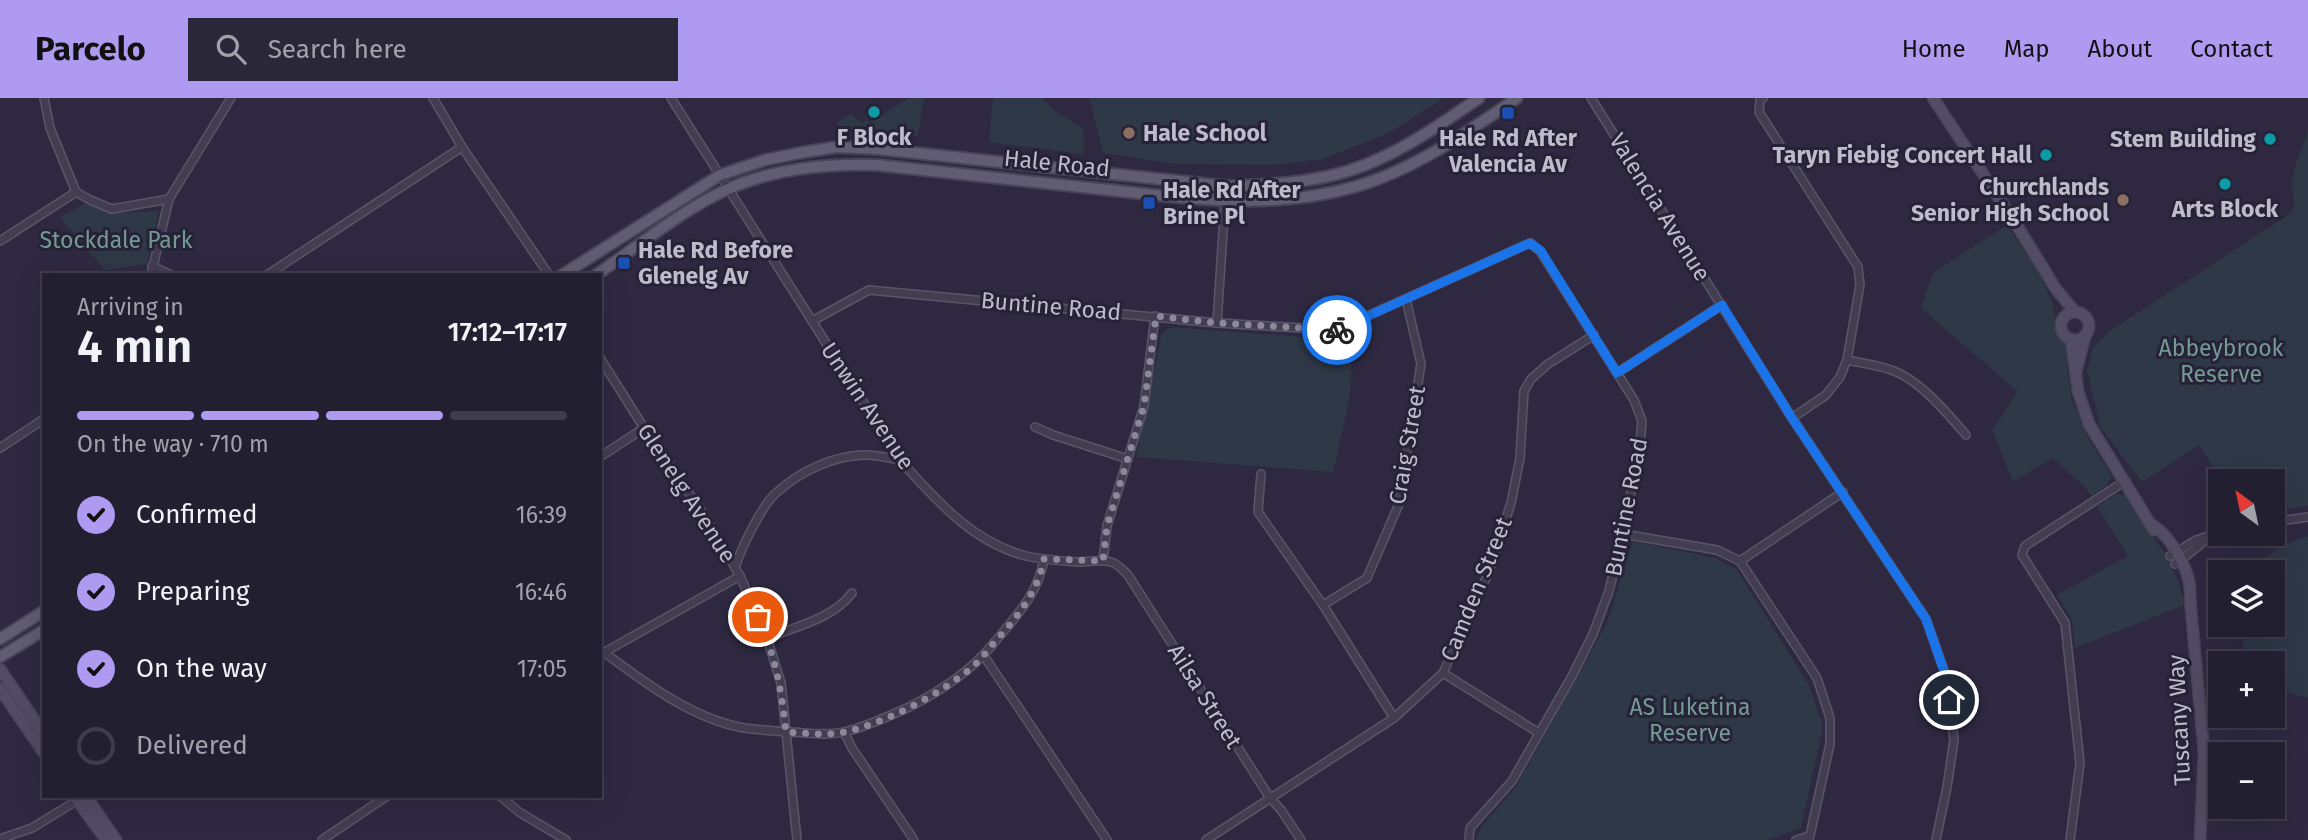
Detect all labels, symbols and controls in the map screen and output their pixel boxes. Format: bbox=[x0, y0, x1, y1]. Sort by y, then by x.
search box bbox=[188, 18, 678, 81]
text: Parcelo bbox=[35, 29, 146, 69]
icon: search bbox=[212, 30, 250, 68]
text: Search here bbox=[268, 34, 407, 65]
text: Home bbox=[1902, 35, 1966, 63]
text: Map bbox=[2004, 35, 2050, 63]
text: About bbox=[2088, 35, 2152, 63]
text: Contact bbox=[2190, 35, 2273, 63]
marker: F Block bbox=[866, 104, 882, 120]
marker: Hale Rd After Valencia Av bbox=[1500, 105, 1516, 121]
place label: Hale School bbox=[1143, 119, 1267, 147]
place label: F Block bbox=[837, 123, 912, 151]
place label: Hale Rd After Valencia Av bbox=[1439, 124, 1578, 178]
marker: Hale School bbox=[1121, 125, 1137, 141]
place label: Stem Building bbox=[2110, 125, 2256, 153]
street label: Valencia Avenue bbox=[1603, 128, 1717, 286]
marker: Stem Building bbox=[2262, 131, 2278, 147]
place label: Taryn Fiebig Concert Hall bbox=[1773, 141, 2032, 169]
street label: Hale Road bbox=[1003, 144, 1111, 182]
marker: Taryn Fiebig Concert Hall bbox=[2038, 147, 2054, 163]
place label: Churchlands Senior High School bbox=[1911, 173, 2109, 227]
place label: Hale Rd After Brine Pl bbox=[1163, 176, 1302, 230]
marker: Arts Block bbox=[2217, 176, 2233, 192]
marker: Churchlands Senior High School bbox=[2115, 192, 2131, 208]
marker: Hale Rd After Brine Pl bbox=[1141, 195, 1157, 211]
place label: Arts Block bbox=[2171, 195, 2278, 223]
park label: Stockdale Park bbox=[39, 226, 193, 254]
place label: Hale Rd Before Glenelg Av bbox=[638, 236, 793, 290]
marker: Hale Rd Before Glenelg Av bbox=[616, 255, 632, 271]
street label: Buntine Road bbox=[980, 286, 1122, 326]
text: Arriving in bbox=[77, 293, 184, 321]
courier bbox=[1302, 295, 1372, 365]
icon: bike bbox=[1318, 311, 1356, 349]
text: 17:12–17:17 bbox=[448, 317, 567, 348]
text: 4 min bbox=[77, 319, 192, 374]
park label: Abbeybrook Reserve bbox=[2159, 334, 2284, 388]
street label: Unwin Avenue bbox=[815, 337, 921, 475]
street label: Craig Street bbox=[1383, 383, 1431, 507]
street label: Glenelg Avenue bbox=[631, 418, 743, 568]
text: On the way · 710 m bbox=[77, 430, 269, 458]
street label: Buntine Road bbox=[1599, 435, 1653, 579]
north arrow bbox=[2208, 469, 2286, 546]
map controls bbox=[2208, 469, 2285, 819]
icon: check bbox=[77, 496, 115, 534]
text: Confirmed bbox=[136, 499, 257, 530]
text: 16:39 bbox=[516, 501, 567, 529]
street label: Camden Street bbox=[1434, 512, 1518, 665]
button: layers bbox=[2208, 560, 2285, 637]
icon: check bbox=[77, 573, 115, 611]
text: Preparing bbox=[136, 576, 249, 607]
text: 16:46 bbox=[515, 578, 567, 606]
pin bbox=[728, 587, 788, 647]
icon: bag bbox=[739, 598, 777, 636]
street label: Ailsa Street bbox=[1162, 639, 1248, 754]
icon: check bbox=[77, 650, 115, 688]
button: + bbox=[2208, 651, 2285, 728]
text: On the way bbox=[136, 653, 267, 684]
street label: Tuscany Way bbox=[2162, 653, 2196, 786]
text: 17:05 bbox=[517, 655, 567, 683]
pin bbox=[1919, 670, 1979, 730]
icon: home bbox=[1930, 681, 1968, 719]
park label: AS Luketina Reserve bbox=[1629, 693, 1751, 747]
text: Delivered bbox=[136, 730, 248, 761]
button: − bbox=[2208, 742, 2285, 819]

